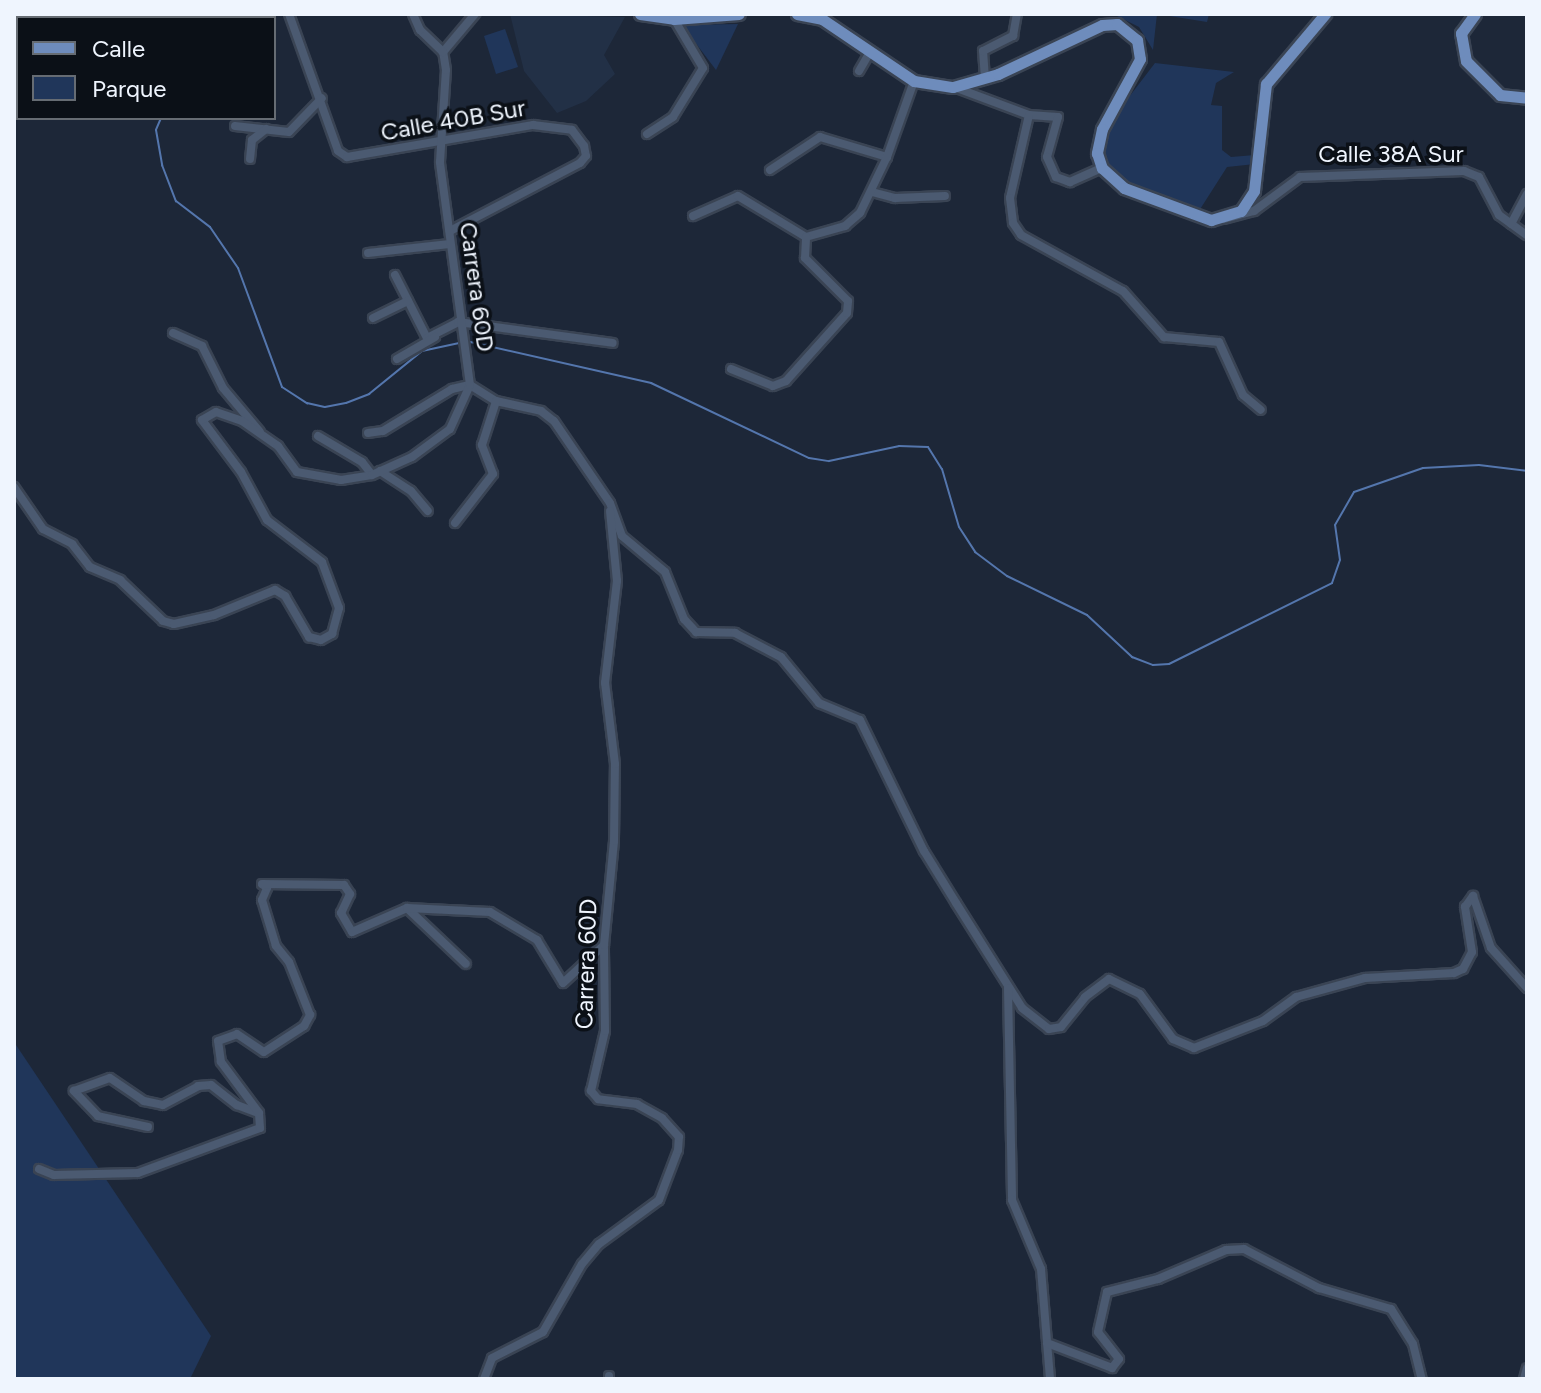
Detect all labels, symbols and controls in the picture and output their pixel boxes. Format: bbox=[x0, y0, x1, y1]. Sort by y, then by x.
legend bbox=[16, 16, 276, 120]
text: Calle bbox=[92, 34, 145, 63]
text: Parque bbox=[92, 74, 166, 103]
street label: Calle 40B Sur bbox=[378, 93, 528, 147]
street label: Calle 38A Sur bbox=[1318, 140, 1464, 168]
street label: Carrera 60D bbox=[454, 220, 500, 354]
street label: Carrera 60D bbox=[569, 898, 603, 1030]

